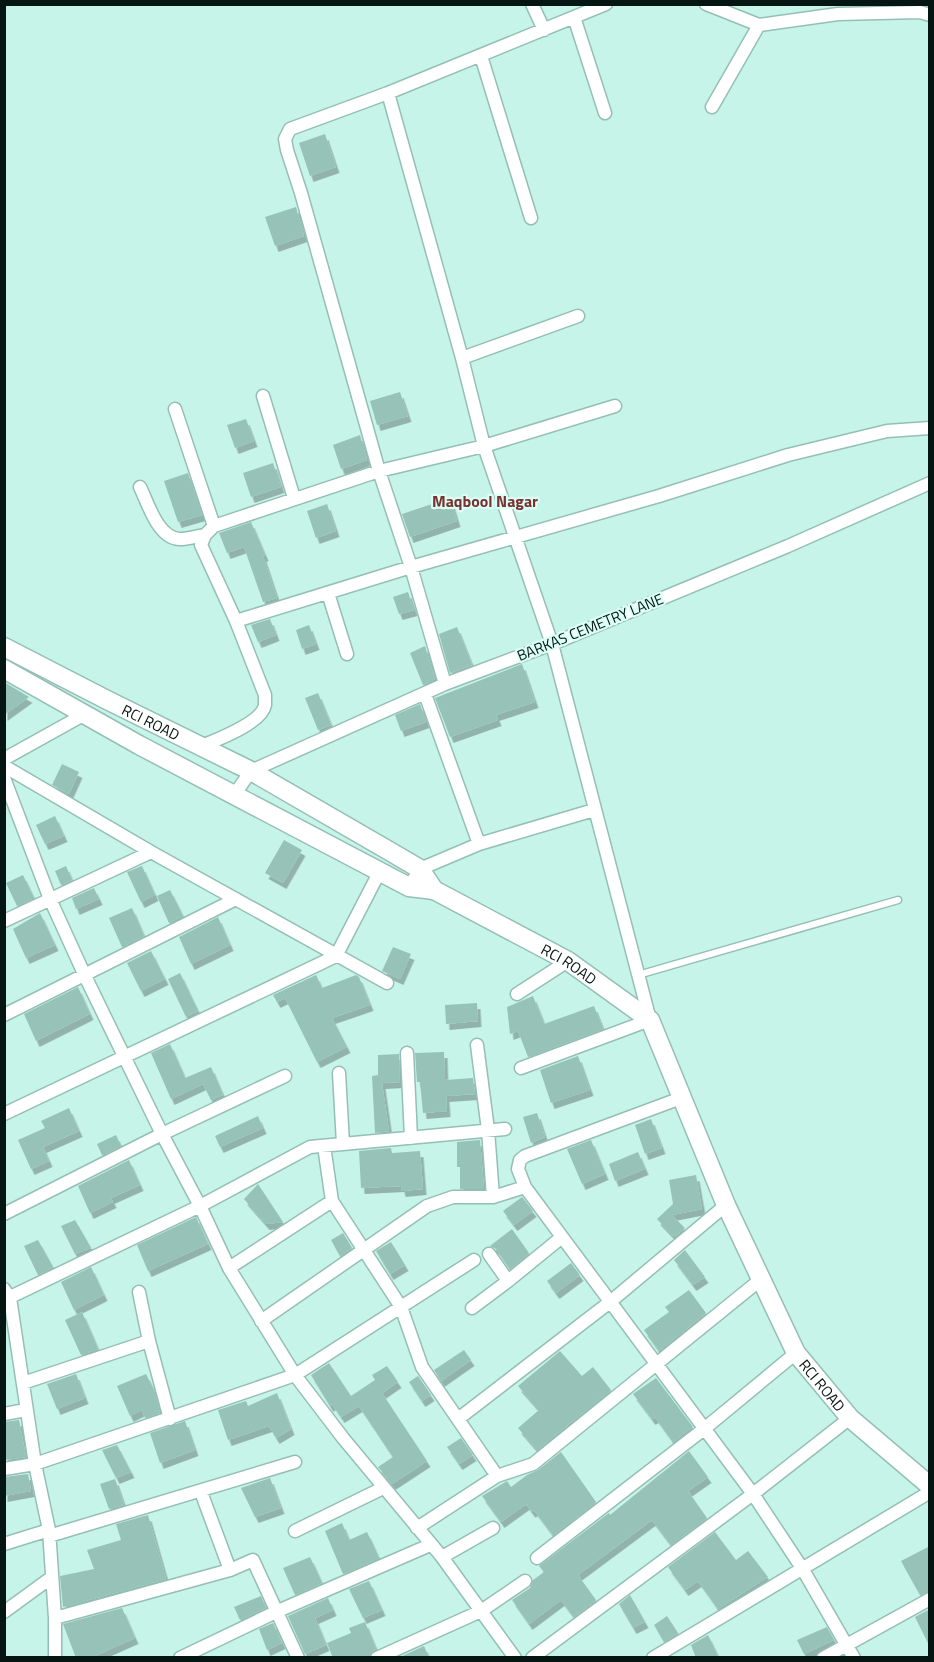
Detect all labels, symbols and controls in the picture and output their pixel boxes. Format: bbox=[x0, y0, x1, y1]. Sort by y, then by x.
district label: Maqbool Nagar bbox=[432, 489, 538, 513]
street label: BARKAS CEMETRY LANE bbox=[513, 587, 667, 667]
street label: RCI ROAD bbox=[118, 698, 184, 746]
street label: RCI ROAD bbox=[537, 937, 602, 990]
street label: RCI ROAD bbox=[794, 1354, 851, 1416]

